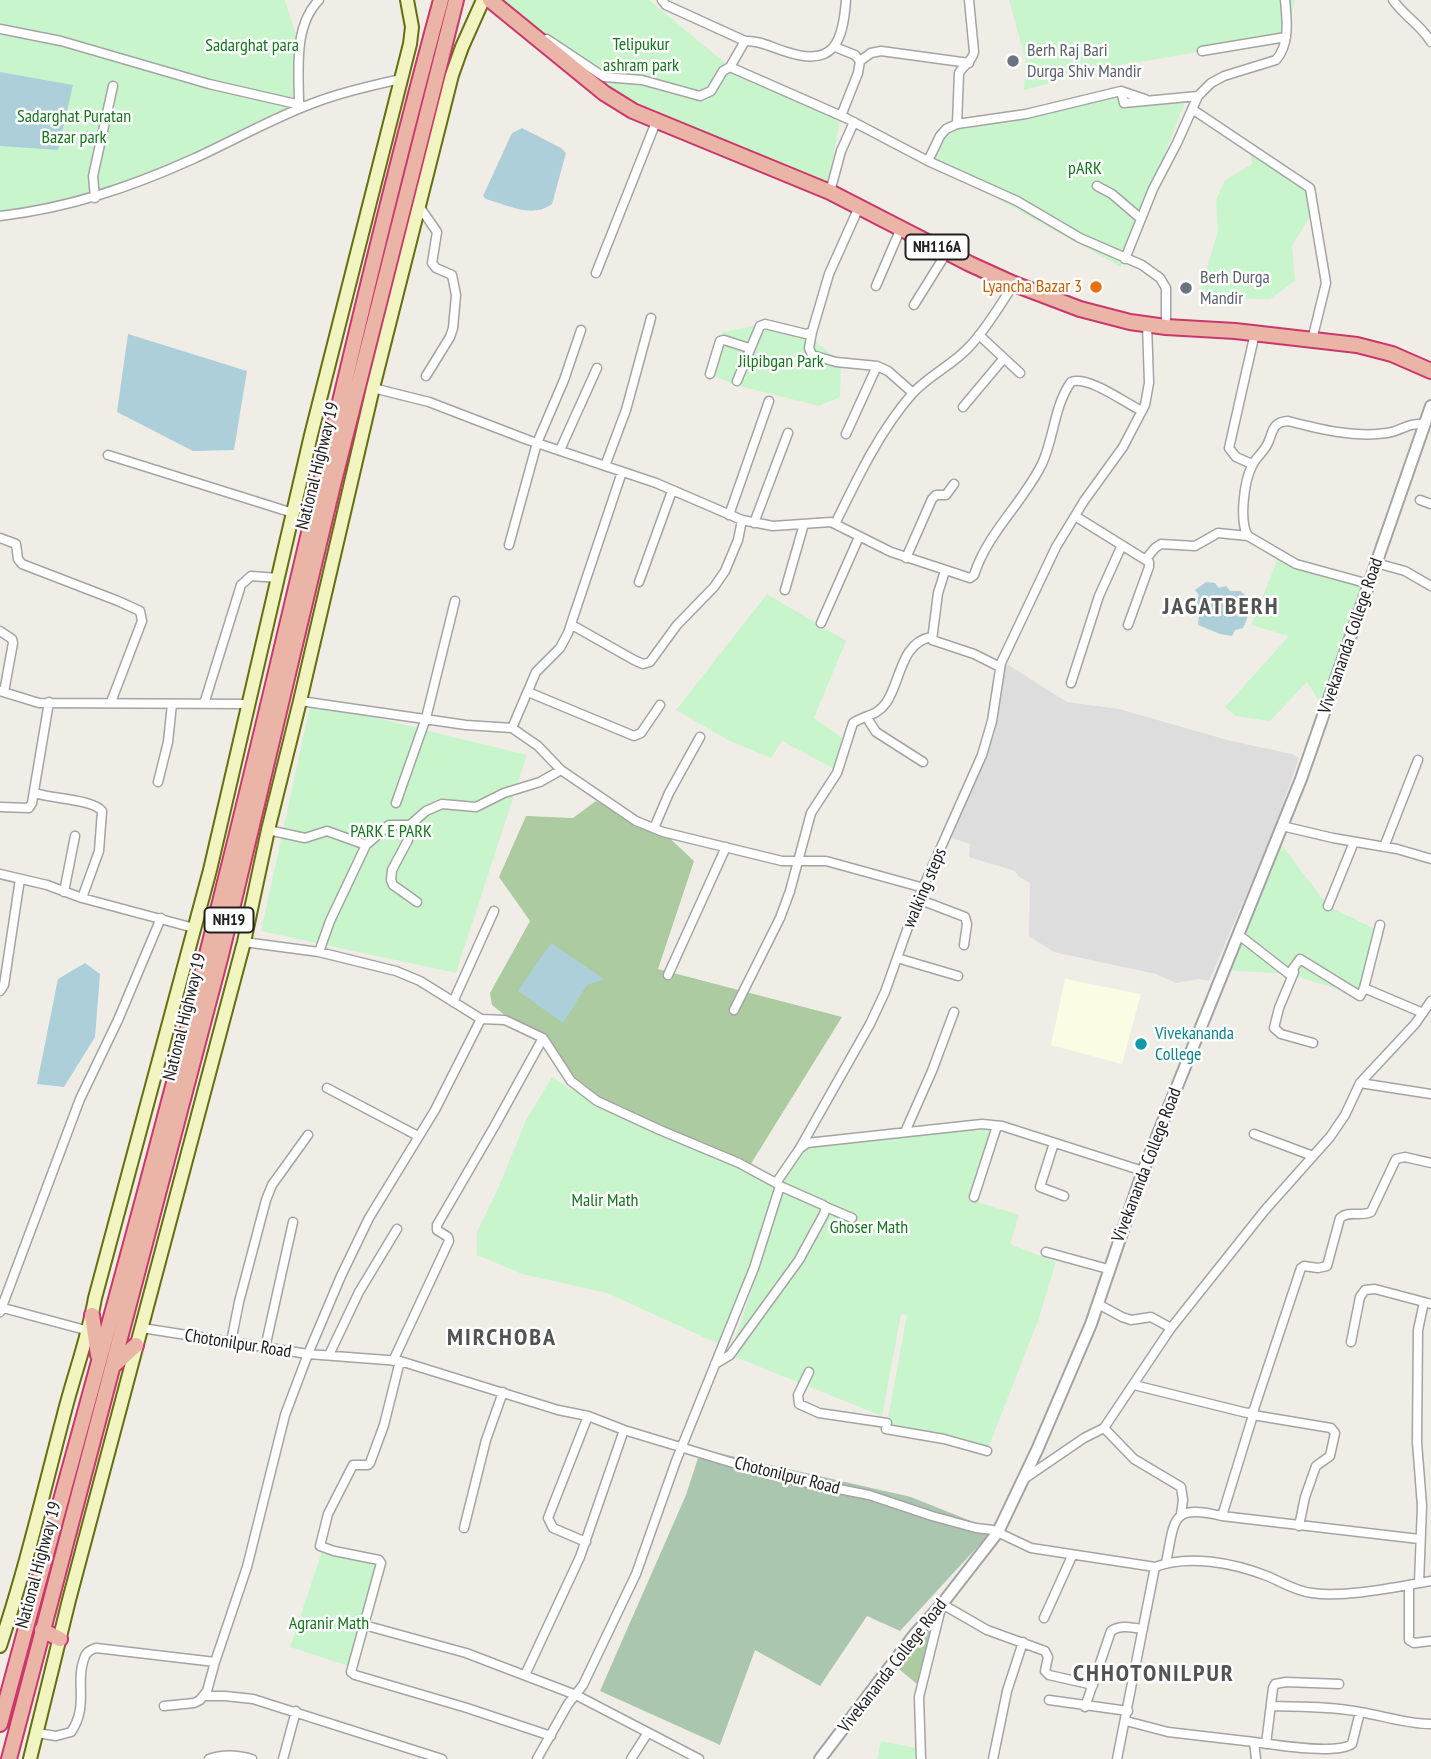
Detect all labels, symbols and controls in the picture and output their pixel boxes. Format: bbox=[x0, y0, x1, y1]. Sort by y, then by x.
park label: Telipukur ashram park bbox=[603, 34, 679, 76]
park label: Sadarghat para bbox=[205, 35, 299, 57]
place label: Berh Raj Bari Durga Shiv Mandir bbox=[1027, 40, 1142, 82]
marker: Berh Raj Bari Durga Shiv Mandir bbox=[1005, 53, 1021, 69]
park label: Sadarghat Puratan Bazar park bbox=[17, 106, 131, 148]
park label: pARK bbox=[1068, 158, 1102, 180]
road number: NH116A bbox=[906, 234, 968, 260]
place label: Berh Durga Mandir bbox=[1200, 267, 1270, 310]
place label: Lyancha Bazar 3 bbox=[982, 276, 1082, 298]
marker: Lyancha Bazar 3 bbox=[1088, 279, 1104, 295]
marker: Berh Durga Mandir bbox=[1178, 280, 1194, 296]
park label: Jilpibgan Park bbox=[738, 351, 824, 373]
street label: National Highway 19 bbox=[292, 400, 344, 532]
street label: Vivekananda College Road bbox=[1314, 555, 1388, 717]
district label: JAGATBERH bbox=[1164, 593, 1278, 621]
park label: PARK E PARK bbox=[350, 821, 432, 843]
street label: walking steps bbox=[899, 845, 951, 931]
road number: NH19 bbox=[204, 908, 254, 932]
street label: National Highway 19 bbox=[159, 951, 211, 1083]
place label: Vivekananda College bbox=[1155, 1023, 1234, 1066]
marker: Vivekananda College bbox=[1133, 1036, 1149, 1052]
street label: Vivekananda College Road bbox=[1108, 1085, 1186, 1245]
park label: Malir Math bbox=[571, 1190, 639, 1212]
park label: Ghoser Math bbox=[830, 1217, 908, 1239]
district label: MIRCHOBA bbox=[448, 1324, 556, 1352]
street label: Chotonilpur Road bbox=[183, 1325, 293, 1363]
street label: Chotonilpur Road bbox=[732, 1453, 842, 1499]
street label: National Highway 19 bbox=[12, 1499, 66, 1631]
street label: Vivekananda College Road bbox=[834, 1595, 952, 1737]
park label: Agranir Math bbox=[289, 1613, 369, 1635]
district label: CHHOTONILPUR bbox=[1075, 1660, 1233, 1688]

